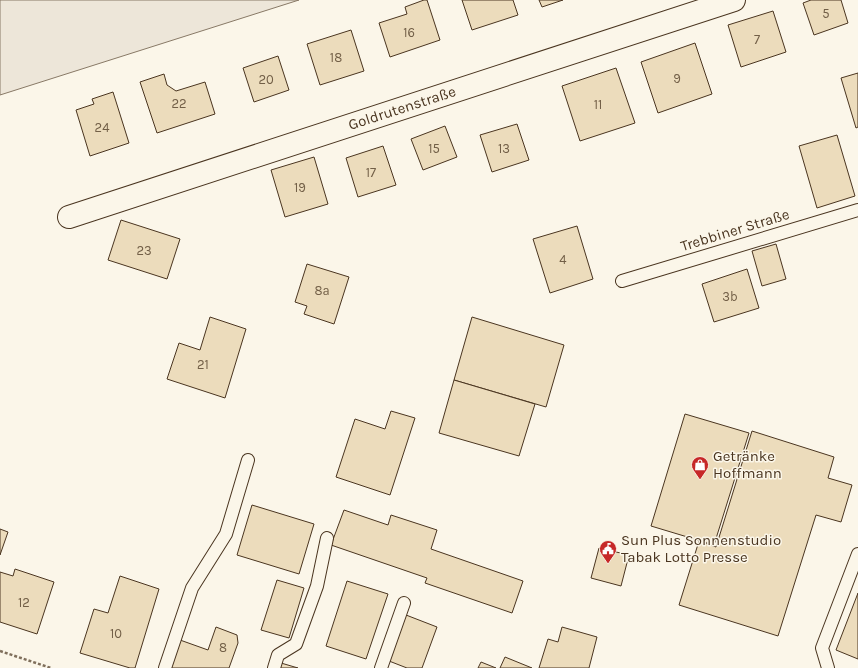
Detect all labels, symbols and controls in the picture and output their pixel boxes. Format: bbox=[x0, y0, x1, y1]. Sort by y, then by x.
house number: 5 bbox=[822, 6, 830, 21]
house number: 16 bbox=[403, 25, 415, 40]
house number: 7 bbox=[754, 32, 760, 47]
house number: 18 bbox=[330, 50, 342, 65]
house number: 9 bbox=[673, 71, 681, 86]
house number: 20 bbox=[258, 72, 274, 87]
street label: Goldrutenstraße bbox=[346, 82, 458, 134]
house number: 22 bbox=[171, 96, 187, 111]
house number: 11 bbox=[594, 97, 602, 112]
house number: 24 bbox=[95, 120, 109, 135]
house number: 15 bbox=[428, 141, 440, 156]
house number: 13 bbox=[498, 141, 510, 156]
house number: 17 bbox=[366, 165, 376, 180]
house number: 19 bbox=[294, 180, 306, 195]
street label: Trebbiner Straße bbox=[678, 205, 792, 255]
house number: 23 bbox=[136, 243, 152, 258]
house number: 4 bbox=[559, 252, 567, 267]
house number: 8a bbox=[314, 283, 330, 298]
house number: 3b bbox=[722, 289, 738, 304]
house number: 21 bbox=[197, 357, 209, 372]
place label: Getränke Hoffmann bbox=[713, 447, 782, 482]
shop icon: Getränke Hoffmann bbox=[690, 455, 710, 480]
place label: Sun Plus Sonnenstudio Tabak Lotto Presse bbox=[621, 531, 781, 566]
public building icon: Sun Plus Sonnenstudio Tabak Lotto Presse bbox=[598, 539, 618, 564]
house number: 12 bbox=[18, 595, 30, 610]
house number: 10 bbox=[110, 626, 122, 641]
house number: 8 bbox=[219, 640, 227, 655]

